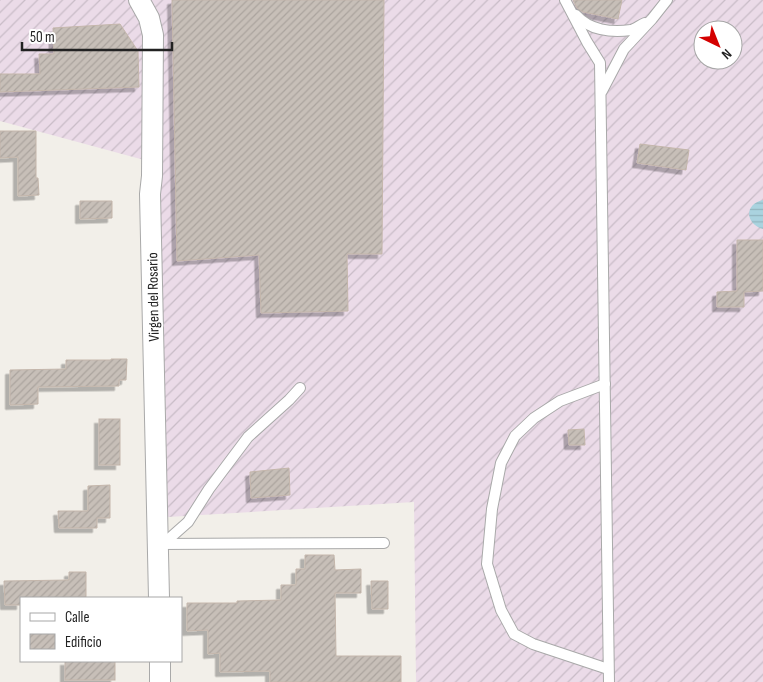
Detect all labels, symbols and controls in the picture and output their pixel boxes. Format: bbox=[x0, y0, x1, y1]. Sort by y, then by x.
scale bar bbox=[22, 20, 172, 52]
north arrow bbox=[693, 20, 743, 70]
text: 50 m bbox=[30, 28, 55, 47]
text: N bbox=[718, 45, 735, 63]
street label: Virgen del Rosario bbox=[143, 252, 164, 342]
legend bbox=[20, 597, 182, 662]
text: Calle bbox=[65, 608, 89, 627]
text: Edificio bbox=[65, 633, 102, 652]

